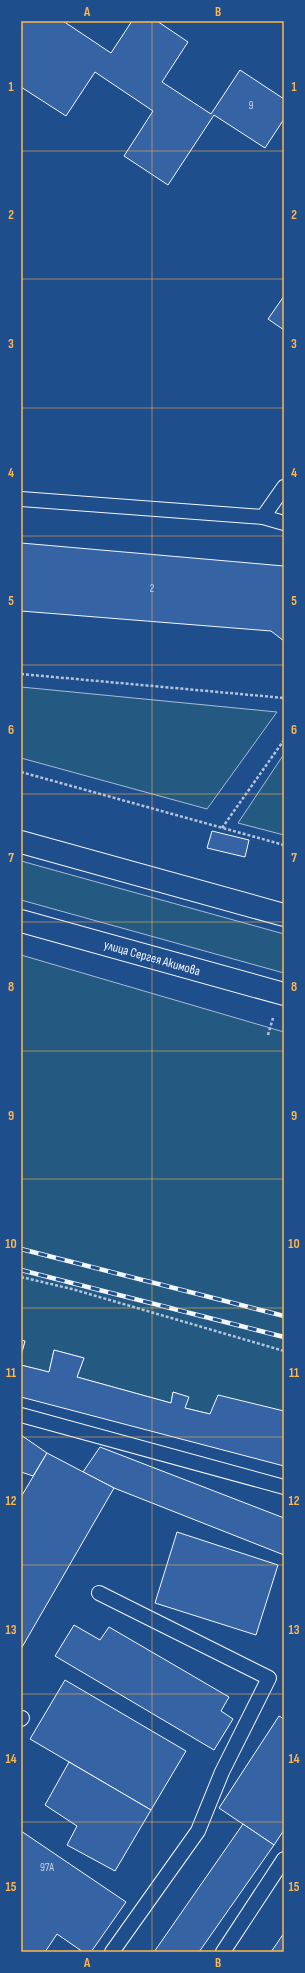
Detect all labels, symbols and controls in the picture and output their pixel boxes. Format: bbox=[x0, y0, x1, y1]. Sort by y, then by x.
text: A bbox=[83, 4, 91, 20]
text: B bbox=[215, 4, 221, 20]
text: 1 bbox=[8, 79, 14, 95]
text: 1 bbox=[291, 79, 297, 95]
house number: 9 bbox=[249, 99, 254, 112]
text: 2 bbox=[8, 207, 14, 223]
text: 2 bbox=[291, 207, 297, 223]
text: 3 bbox=[8, 336, 14, 352]
text: 3 bbox=[291, 336, 297, 352]
text: 4 bbox=[8, 465, 14, 481]
text: 4 bbox=[291, 465, 297, 481]
house number: 2 bbox=[150, 582, 155, 595]
text: 5 bbox=[8, 593, 14, 609]
text: 5 bbox=[291, 593, 297, 609]
text: 6 bbox=[8, 722, 14, 738]
text: 6 bbox=[291, 722, 297, 738]
text: 7 bbox=[8, 850, 14, 866]
text: 7 bbox=[291, 850, 297, 866]
street label: улица Сергея Акимова bbox=[102, 937, 202, 979]
text: 8 bbox=[8, 979, 14, 995]
text: 8 bbox=[291, 979, 297, 995]
text: 9 bbox=[8, 1108, 14, 1124]
text: 9 bbox=[291, 1108, 297, 1124]
text: 10 bbox=[5, 1236, 17, 1252]
text: 10 bbox=[288, 1236, 300, 1252]
text: 11 bbox=[6, 1365, 16, 1381]
text: 11 bbox=[289, 1365, 299, 1381]
text: 12 bbox=[6, 1493, 17, 1509]
text: 12 bbox=[289, 1493, 300, 1509]
text: 13 bbox=[6, 1622, 17, 1638]
text: 13 bbox=[289, 1622, 300, 1638]
text: 14 bbox=[5, 1751, 17, 1767]
text: 14 bbox=[288, 1751, 300, 1767]
house number: 97А bbox=[40, 1861, 54, 1874]
text: 15 bbox=[6, 1879, 17, 1895]
text: 15 bbox=[289, 1879, 300, 1895]
text: A bbox=[83, 1955, 91, 1971]
text: B bbox=[215, 1955, 221, 1971]

